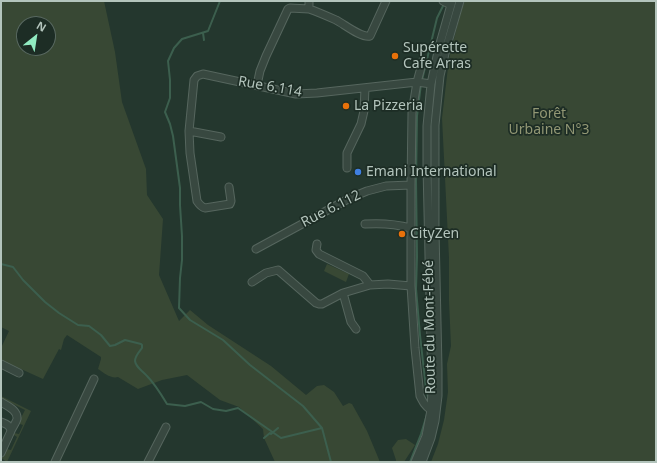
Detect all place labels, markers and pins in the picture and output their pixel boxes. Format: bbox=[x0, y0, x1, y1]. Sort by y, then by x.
place label: Supérette Cafe Arras bbox=[403, 40, 471, 72]
marker: Supérette Cafe Arras bbox=[390, 51, 400, 61]
place label: La Pizzeria bbox=[354, 98, 423, 114]
marker: La Pizzeria bbox=[341, 101, 351, 111]
place label: Emani International bbox=[366, 164, 497, 180]
marker: Emani International bbox=[353, 167, 363, 177]
place label: CityZen bbox=[410, 226, 459, 242]
marker: CityZen bbox=[397, 229, 407, 239]

